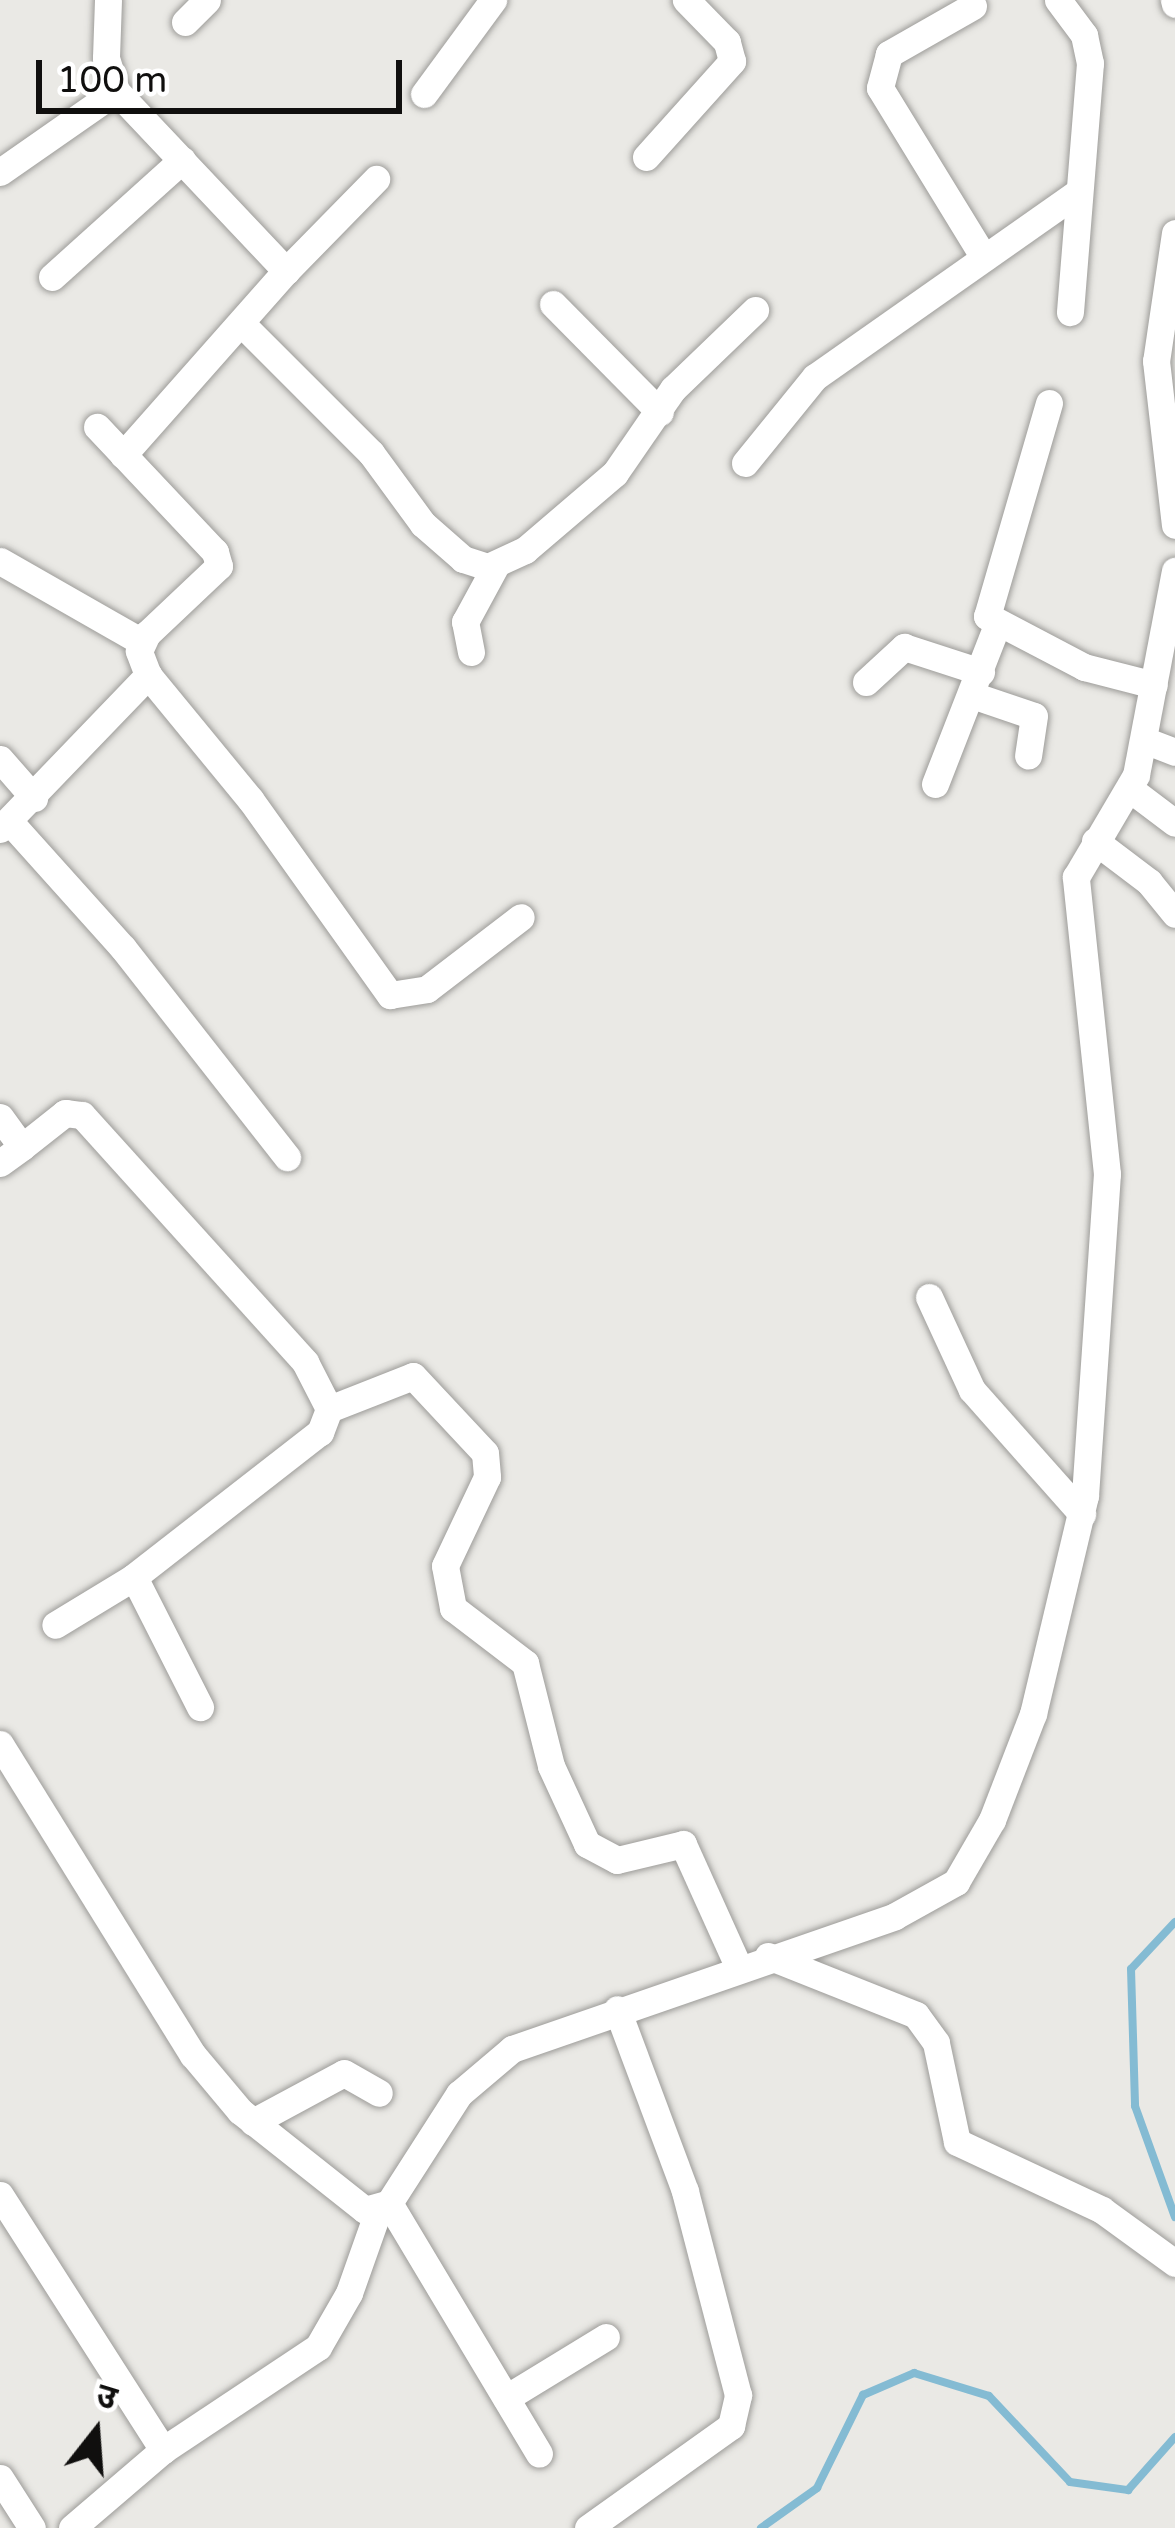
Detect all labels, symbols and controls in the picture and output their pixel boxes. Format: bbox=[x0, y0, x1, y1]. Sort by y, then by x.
scale bar bbox=[42, 36, 408, 110]
text: 100 m bbox=[57, 59, 167, 102]
north arrow bbox=[36, 2372, 156, 2492]
text: उ bbox=[92, 2376, 122, 2419]

